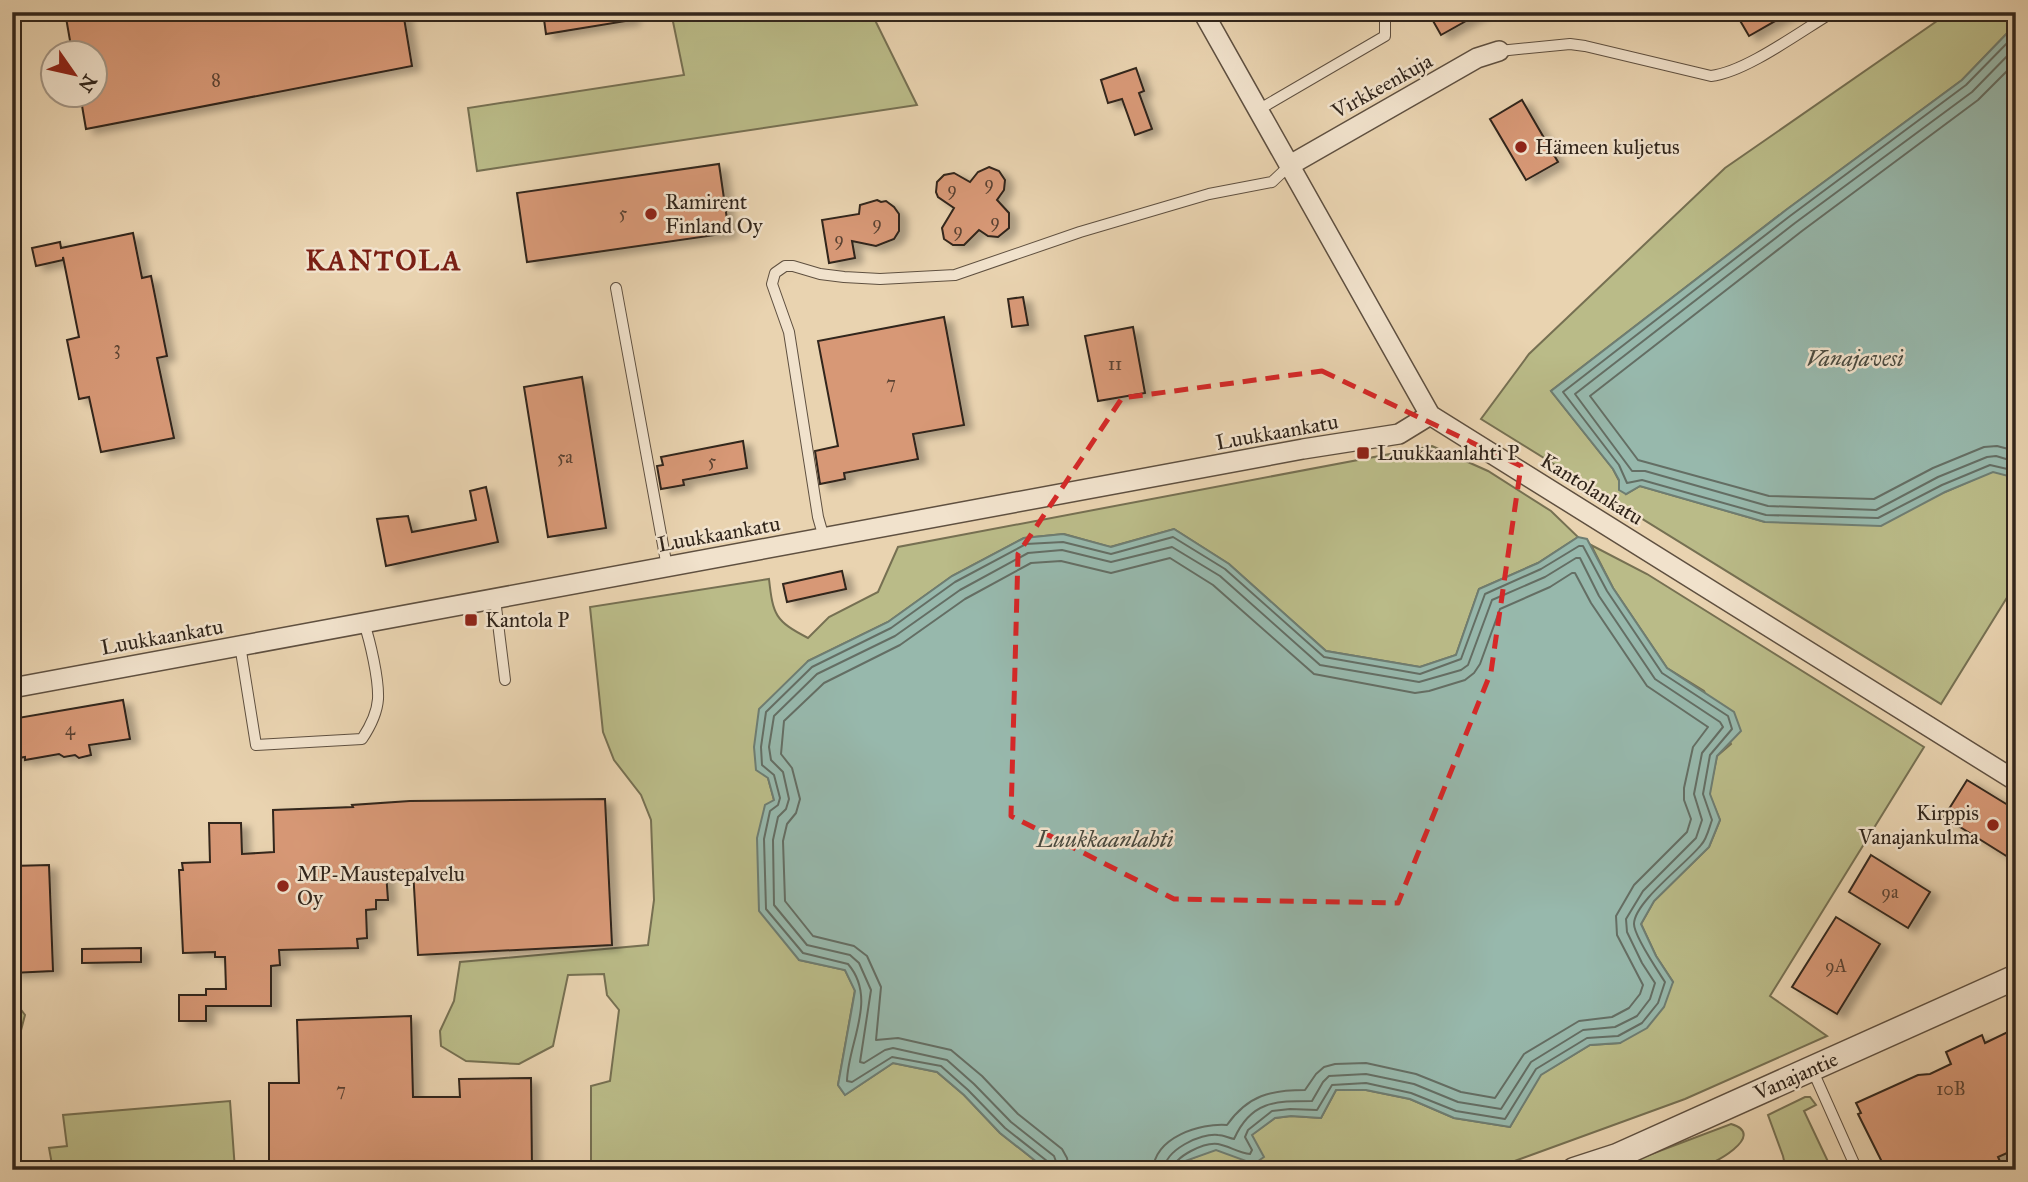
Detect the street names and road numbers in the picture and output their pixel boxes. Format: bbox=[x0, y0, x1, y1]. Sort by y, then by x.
street label: Virkkeenkuja bbox=[1326, 48, 1437, 125]
street label: Luukkaankatu bbox=[1214, 408, 1340, 456]
street label: Kantolankatu bbox=[1536, 447, 1648, 531]
street label: Luukkaankatu bbox=[656, 510, 782, 558]
street label: Luukkaankatu bbox=[99, 613, 225, 661]
street label: Vanajantie bbox=[1749, 1046, 1842, 1106]

